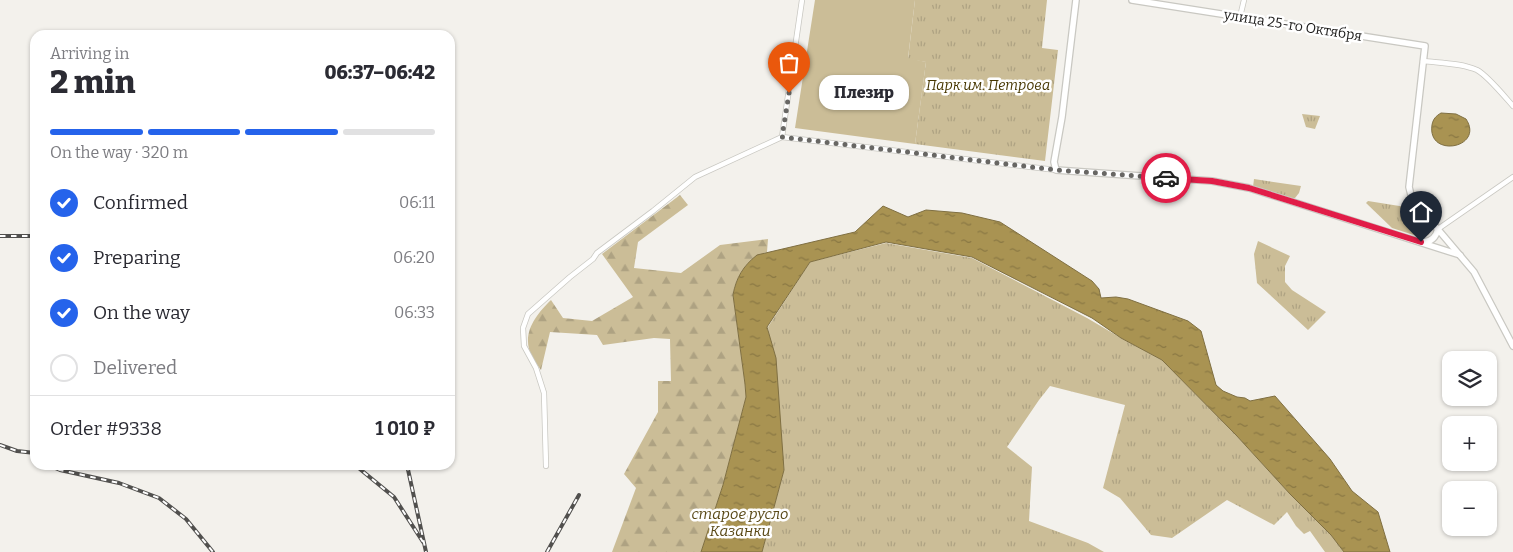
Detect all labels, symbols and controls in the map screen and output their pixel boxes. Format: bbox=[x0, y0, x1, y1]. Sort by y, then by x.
street label: улица 25-го Октября bbox=[1222, 6, 1363, 45]
pin bbox=[768, 42, 810, 93]
text: Arriving in bbox=[50, 44, 129, 63]
icon: bag bbox=[775, 49, 803, 77]
text: 06:37–06:42 bbox=[325, 61, 435, 84]
text: 2 min bbox=[50, 63, 136, 101]
callout: Плезир bbox=[819, 76, 909, 110]
park label: Парк им. Петрова bbox=[926, 77, 1050, 94]
text: Плезир bbox=[834, 83, 894, 102]
text: On the way · 320 m bbox=[50, 143, 188, 162]
courier bbox=[1141, 153, 1191, 203]
icon: car bbox=[1152, 164, 1180, 192]
icon: check bbox=[50, 189, 78, 217]
text: Confirmed bbox=[93, 191, 188, 214]
pin bbox=[1400, 191, 1442, 242]
text: 06:11 bbox=[399, 193, 435, 212]
icon: home bbox=[1407, 198, 1435, 226]
icon: check bbox=[50, 244, 78, 272]
text: Preparing bbox=[93, 246, 181, 269]
text: 06:20 bbox=[393, 248, 435, 267]
icon: check bbox=[50, 299, 78, 327]
text: On the way bbox=[93, 301, 190, 324]
text: 06:33 bbox=[394, 303, 435, 322]
map controls bbox=[1442, 351, 1497, 536]
button: layers bbox=[1442, 351, 1497, 406]
text: Delivered bbox=[93, 356, 177, 379]
button: + bbox=[1442, 416, 1497, 471]
text: Order #9338 bbox=[50, 417, 162, 440]
text: 1 010 ₽ bbox=[375, 417, 435, 440]
button: − bbox=[1442, 481, 1497, 536]
water label: старое русло Казанки bbox=[692, 505, 788, 540]

